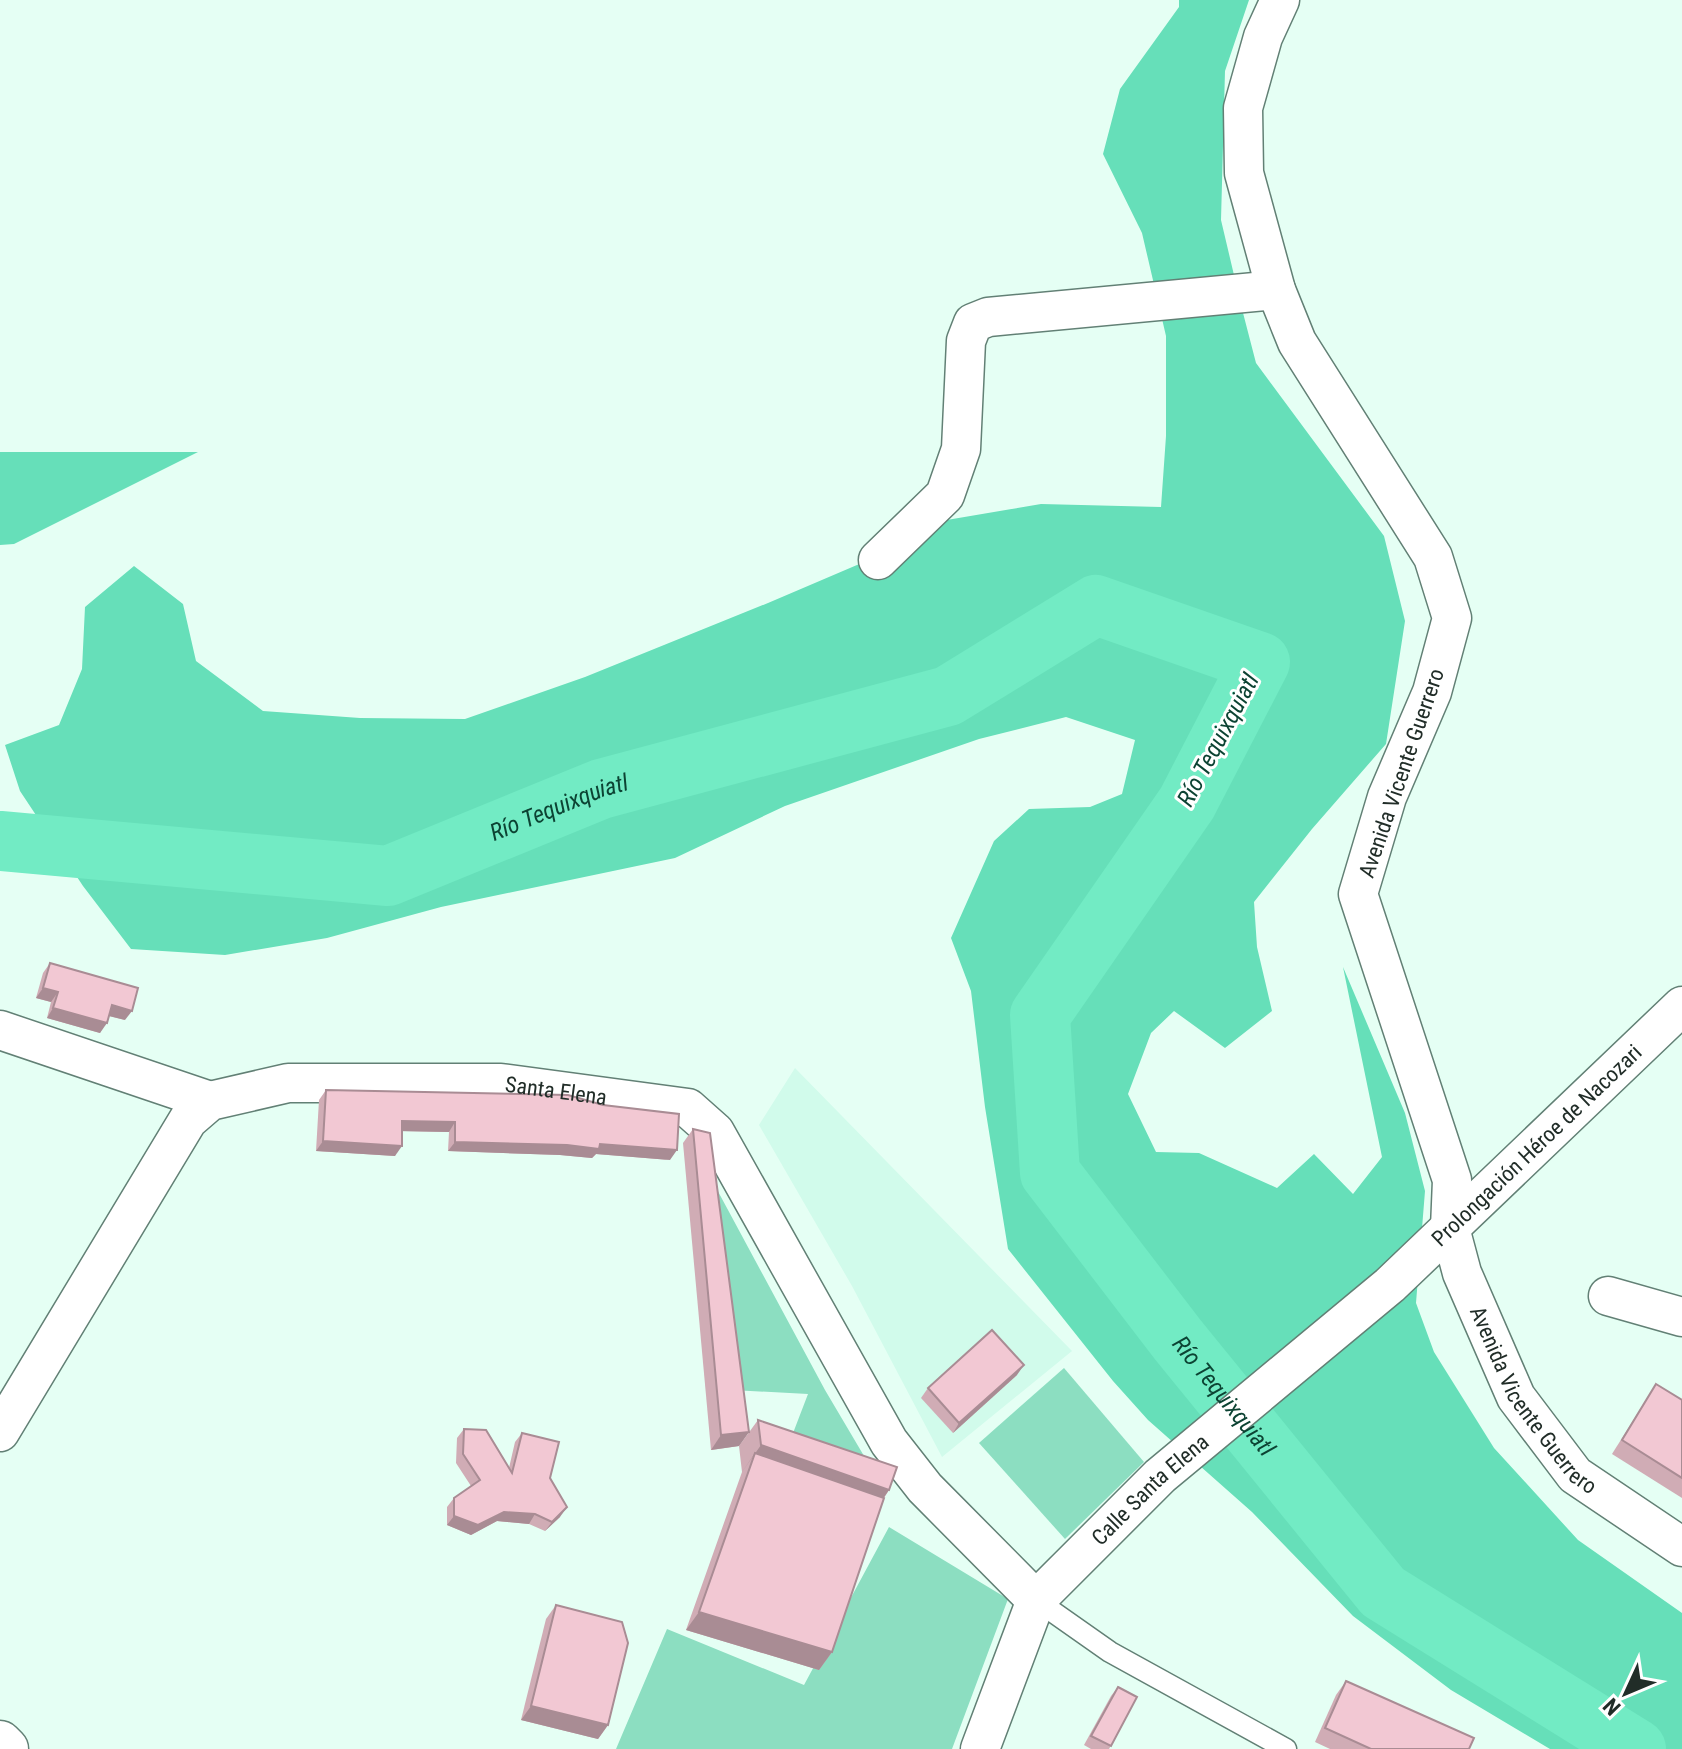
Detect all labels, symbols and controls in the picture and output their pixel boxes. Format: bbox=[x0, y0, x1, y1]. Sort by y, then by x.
street label: Avenida Vicente Guerrero bbox=[1354, 665, 1449, 881]
water label: Río Tequixquiatl bbox=[1171, 668, 1265, 811]
water label: Río Tequixquiatl bbox=[486, 768, 632, 847]
street label: Prolongación Héroe de Nacozari bbox=[1427, 1040, 1647, 1251]
street label: Santa Elena bbox=[504, 1072, 608, 1110]
street label: Avenida Vicente Guerrero bbox=[1465, 1302, 1601, 1499]
water label: Río Tequixquiatl bbox=[1167, 1330, 1281, 1462]
street label: Calle Santa Elena bbox=[1087, 1429, 1214, 1550]
north arrow bbox=[1586, 1653, 1666, 1733]
text: N bbox=[1598, 1693, 1626, 1720]

